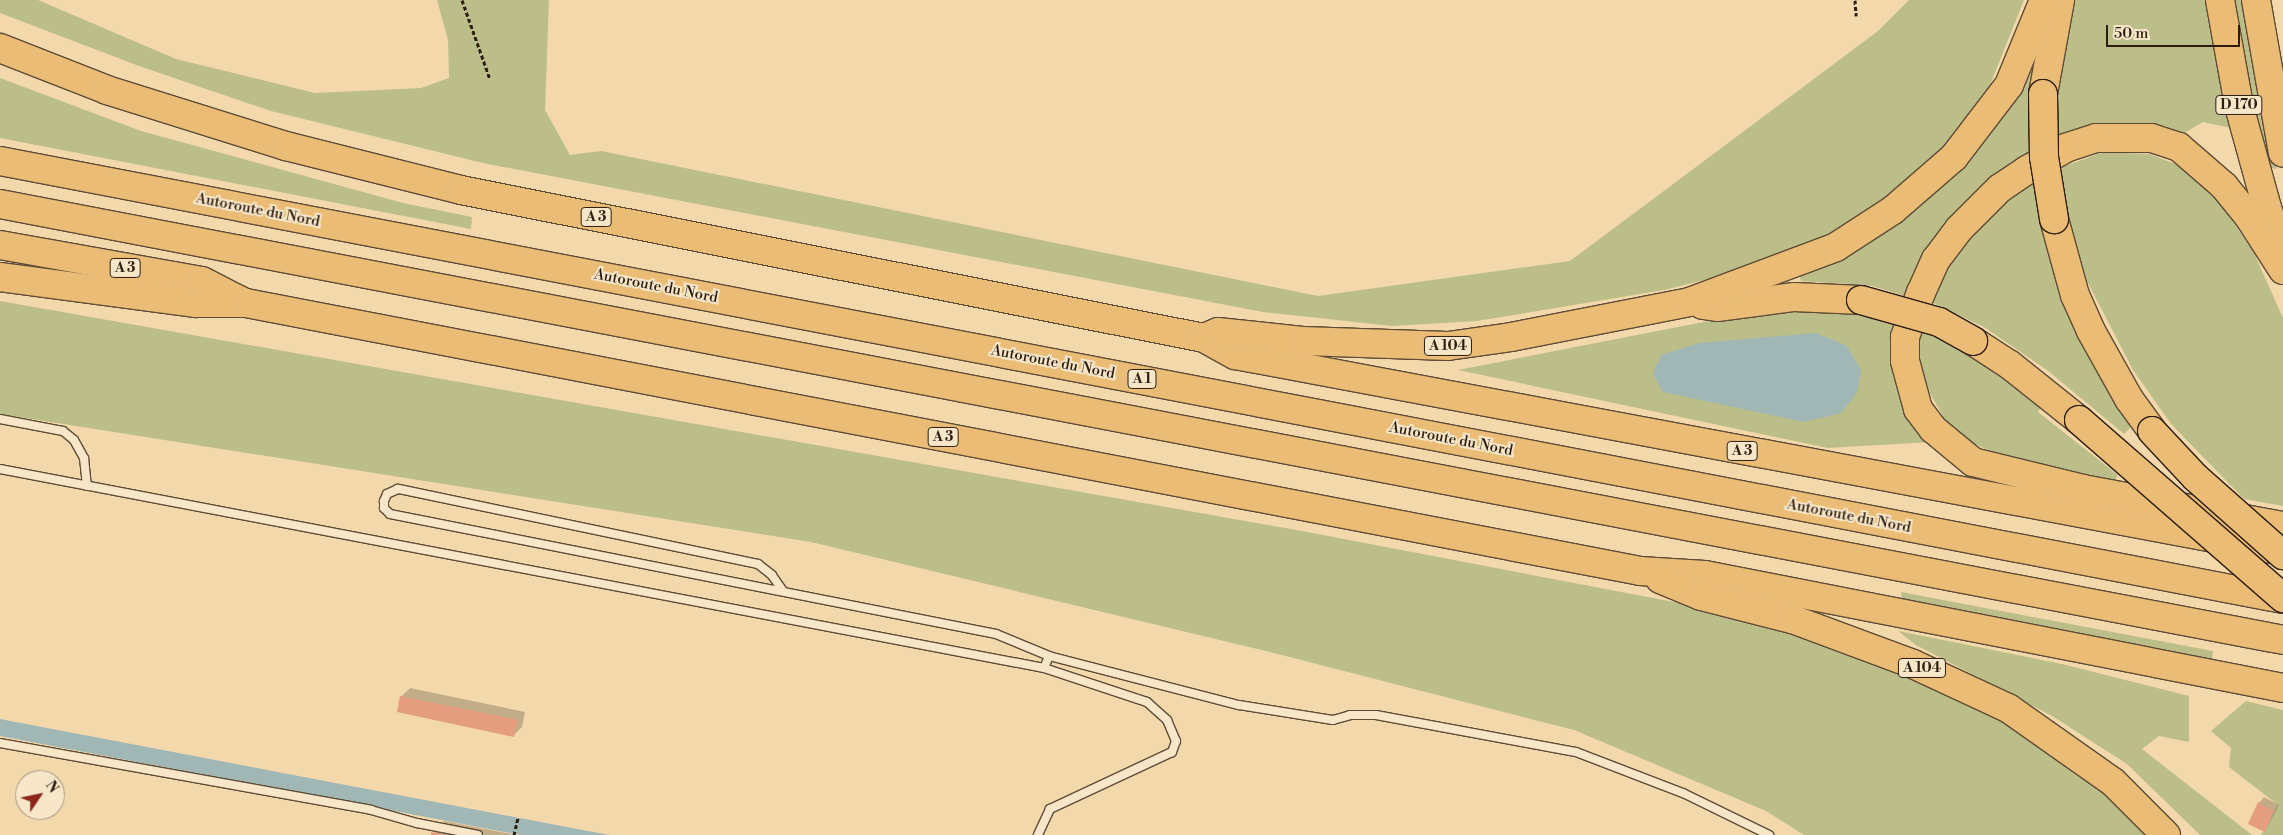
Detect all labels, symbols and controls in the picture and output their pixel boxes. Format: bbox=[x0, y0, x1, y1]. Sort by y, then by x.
scale bar bbox=[2108, 15, 2242, 47]
text: 50 m bbox=[2114, 24, 2148, 43]
road number: D 170 bbox=[2215, 94, 2263, 116]
street label: Autoroute du Nord bbox=[195, 189, 321, 231]
road number: A 3 bbox=[580, 206, 612, 228]
road number: A 3 bbox=[109, 256, 141, 280]
street label: Autoroute du Nord bbox=[593, 265, 719, 307]
road number: A 104 bbox=[1423, 334, 1473, 358]
street label: Autoroute du Nord bbox=[990, 341, 1116, 383]
road number: A 1 bbox=[1127, 368, 1157, 390]
street label: Autoroute du Nord bbox=[1388, 418, 1514, 460]
road number: A 3 bbox=[927, 426, 959, 448]
road number: A 3 bbox=[1726, 440, 1758, 462]
street label: Autoroute du Nord bbox=[1786, 495, 1912, 537]
road number: A 104 bbox=[1897, 656, 1947, 680]
north arrow bbox=[15, 770, 65, 820]
text: N bbox=[41, 778, 62, 797]

